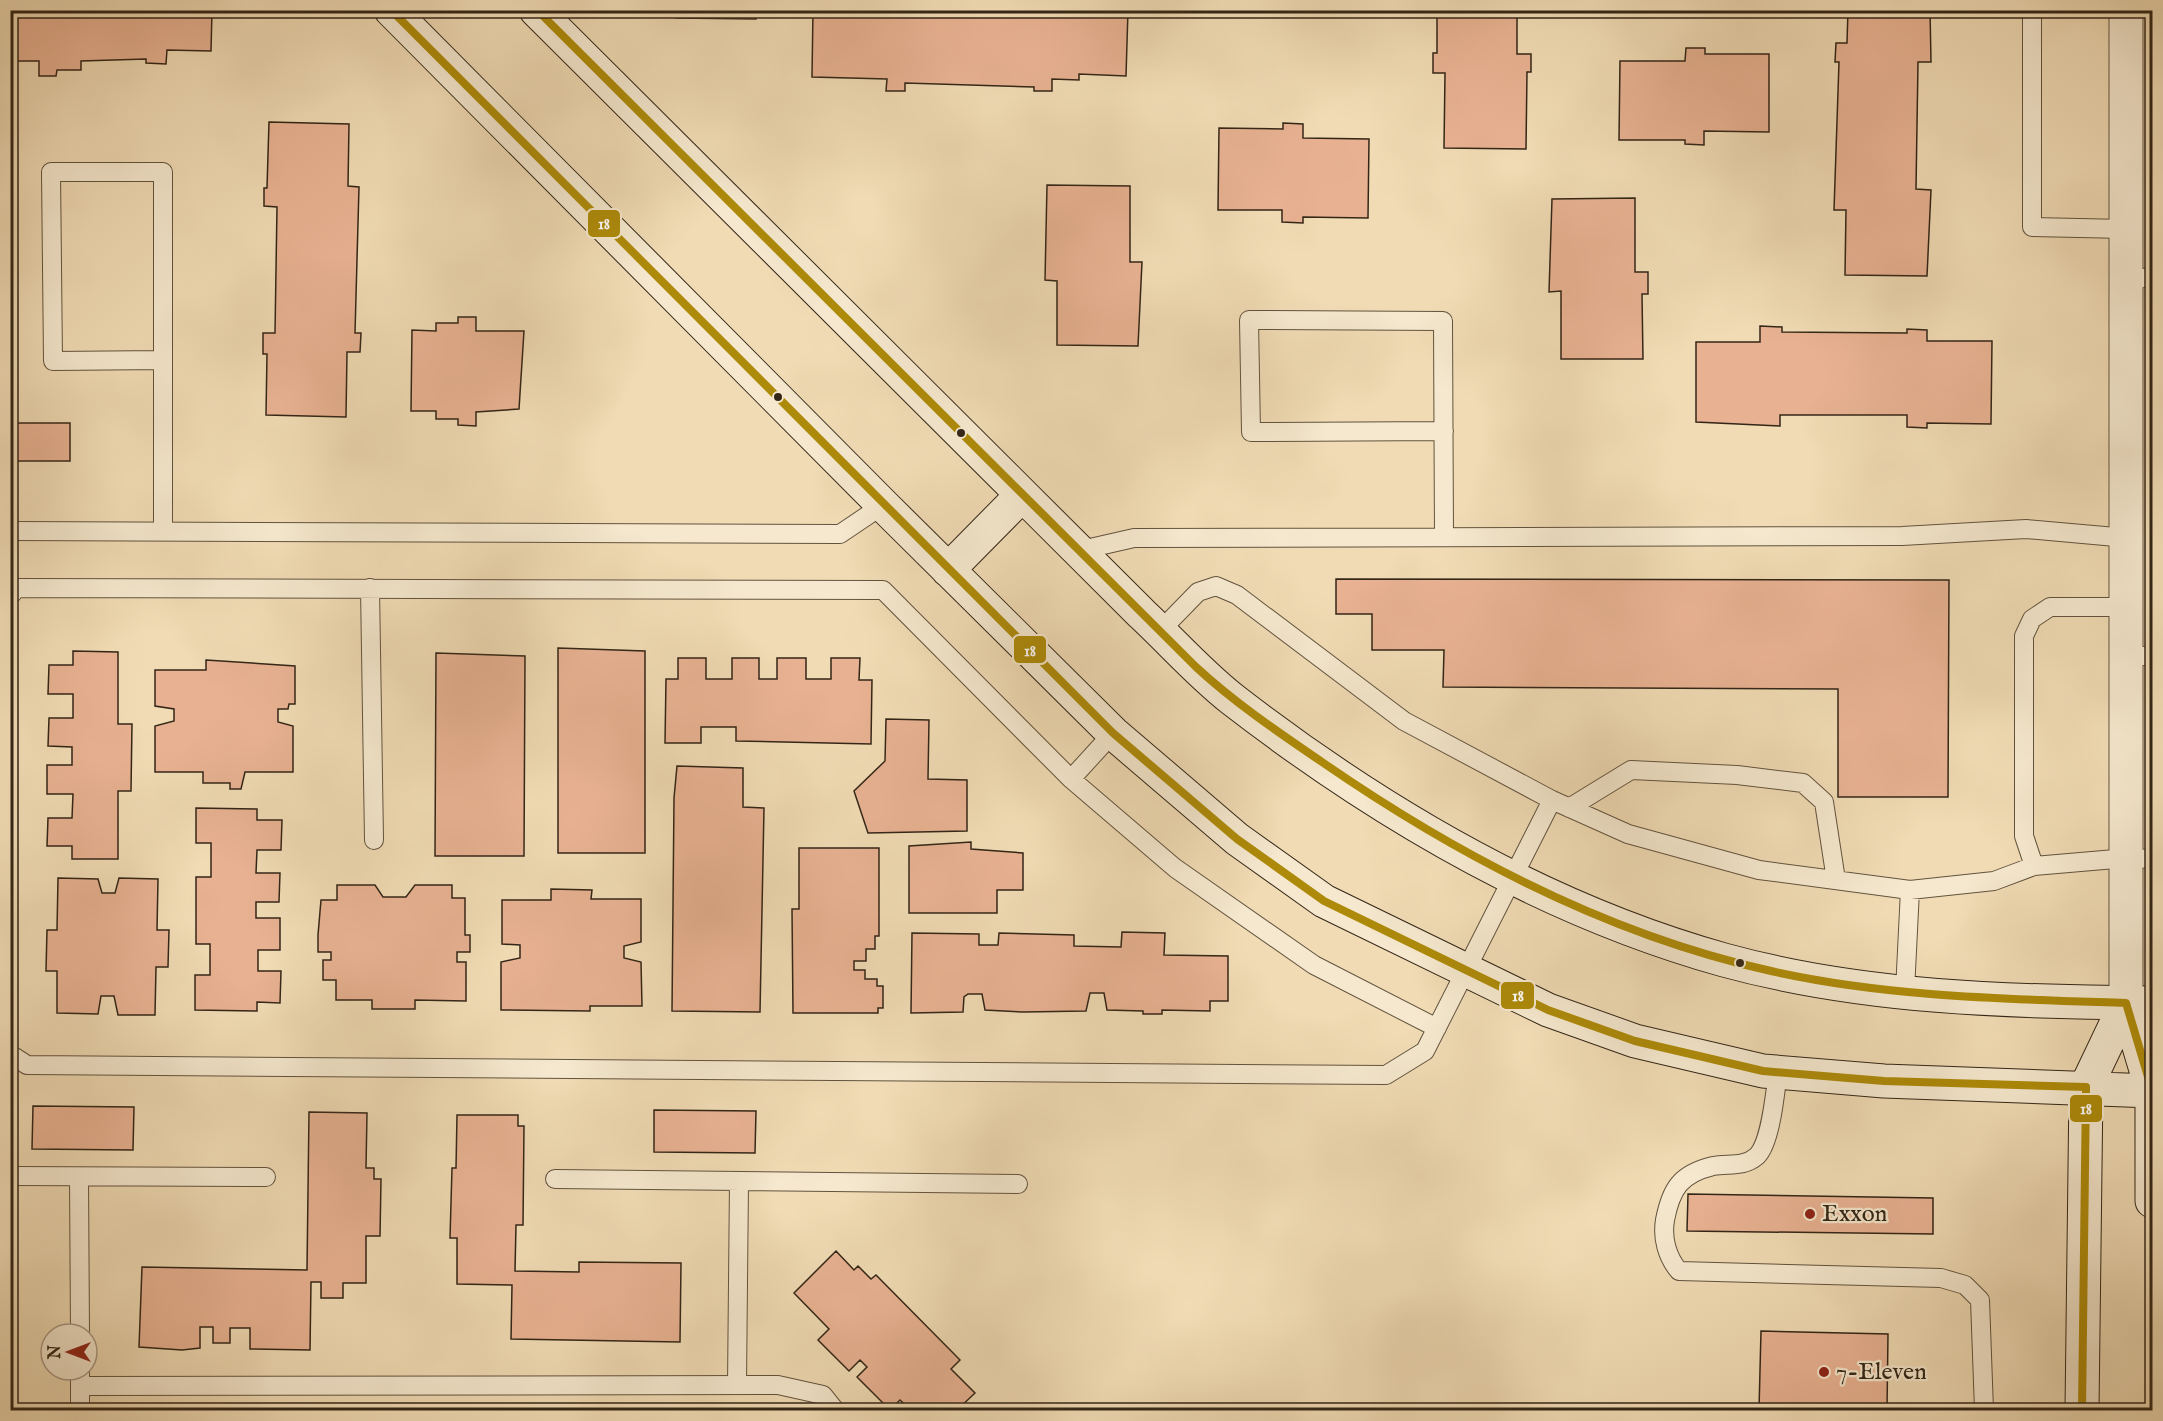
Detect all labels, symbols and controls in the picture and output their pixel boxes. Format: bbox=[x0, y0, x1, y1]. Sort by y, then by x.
line badge: 18 bbox=[587, 209, 621, 238]
text: 18 bbox=[598, 215, 610, 235]
unlabelled marker bbox=[772, 391, 784, 403]
unlabelled marker bbox=[955, 427, 967, 439]
line badge: 18 bbox=[1013, 635, 1047, 664]
text: 18 bbox=[1024, 642, 1036, 662]
unlabelled marker bbox=[1734, 957, 1746, 969]
line badge: 18 bbox=[1500, 981, 1535, 1010]
text: 18 bbox=[1512, 987, 1524, 1007]
line badge: 18 bbox=[2069, 1094, 2103, 1123]
text: 18 bbox=[2080, 1100, 2092, 1120]
place label: Exxon bbox=[1822, 1199, 1888, 1230]
marker: Exxon bbox=[1803, 1207, 1817, 1221]
north arrow bbox=[39, 1322, 99, 1382]
text: N bbox=[46, 1345, 66, 1360]
place label: 7-Eleven bbox=[1836, 1357, 1927, 1388]
marker: 7-Eleven bbox=[1817, 1365, 1831, 1379]

